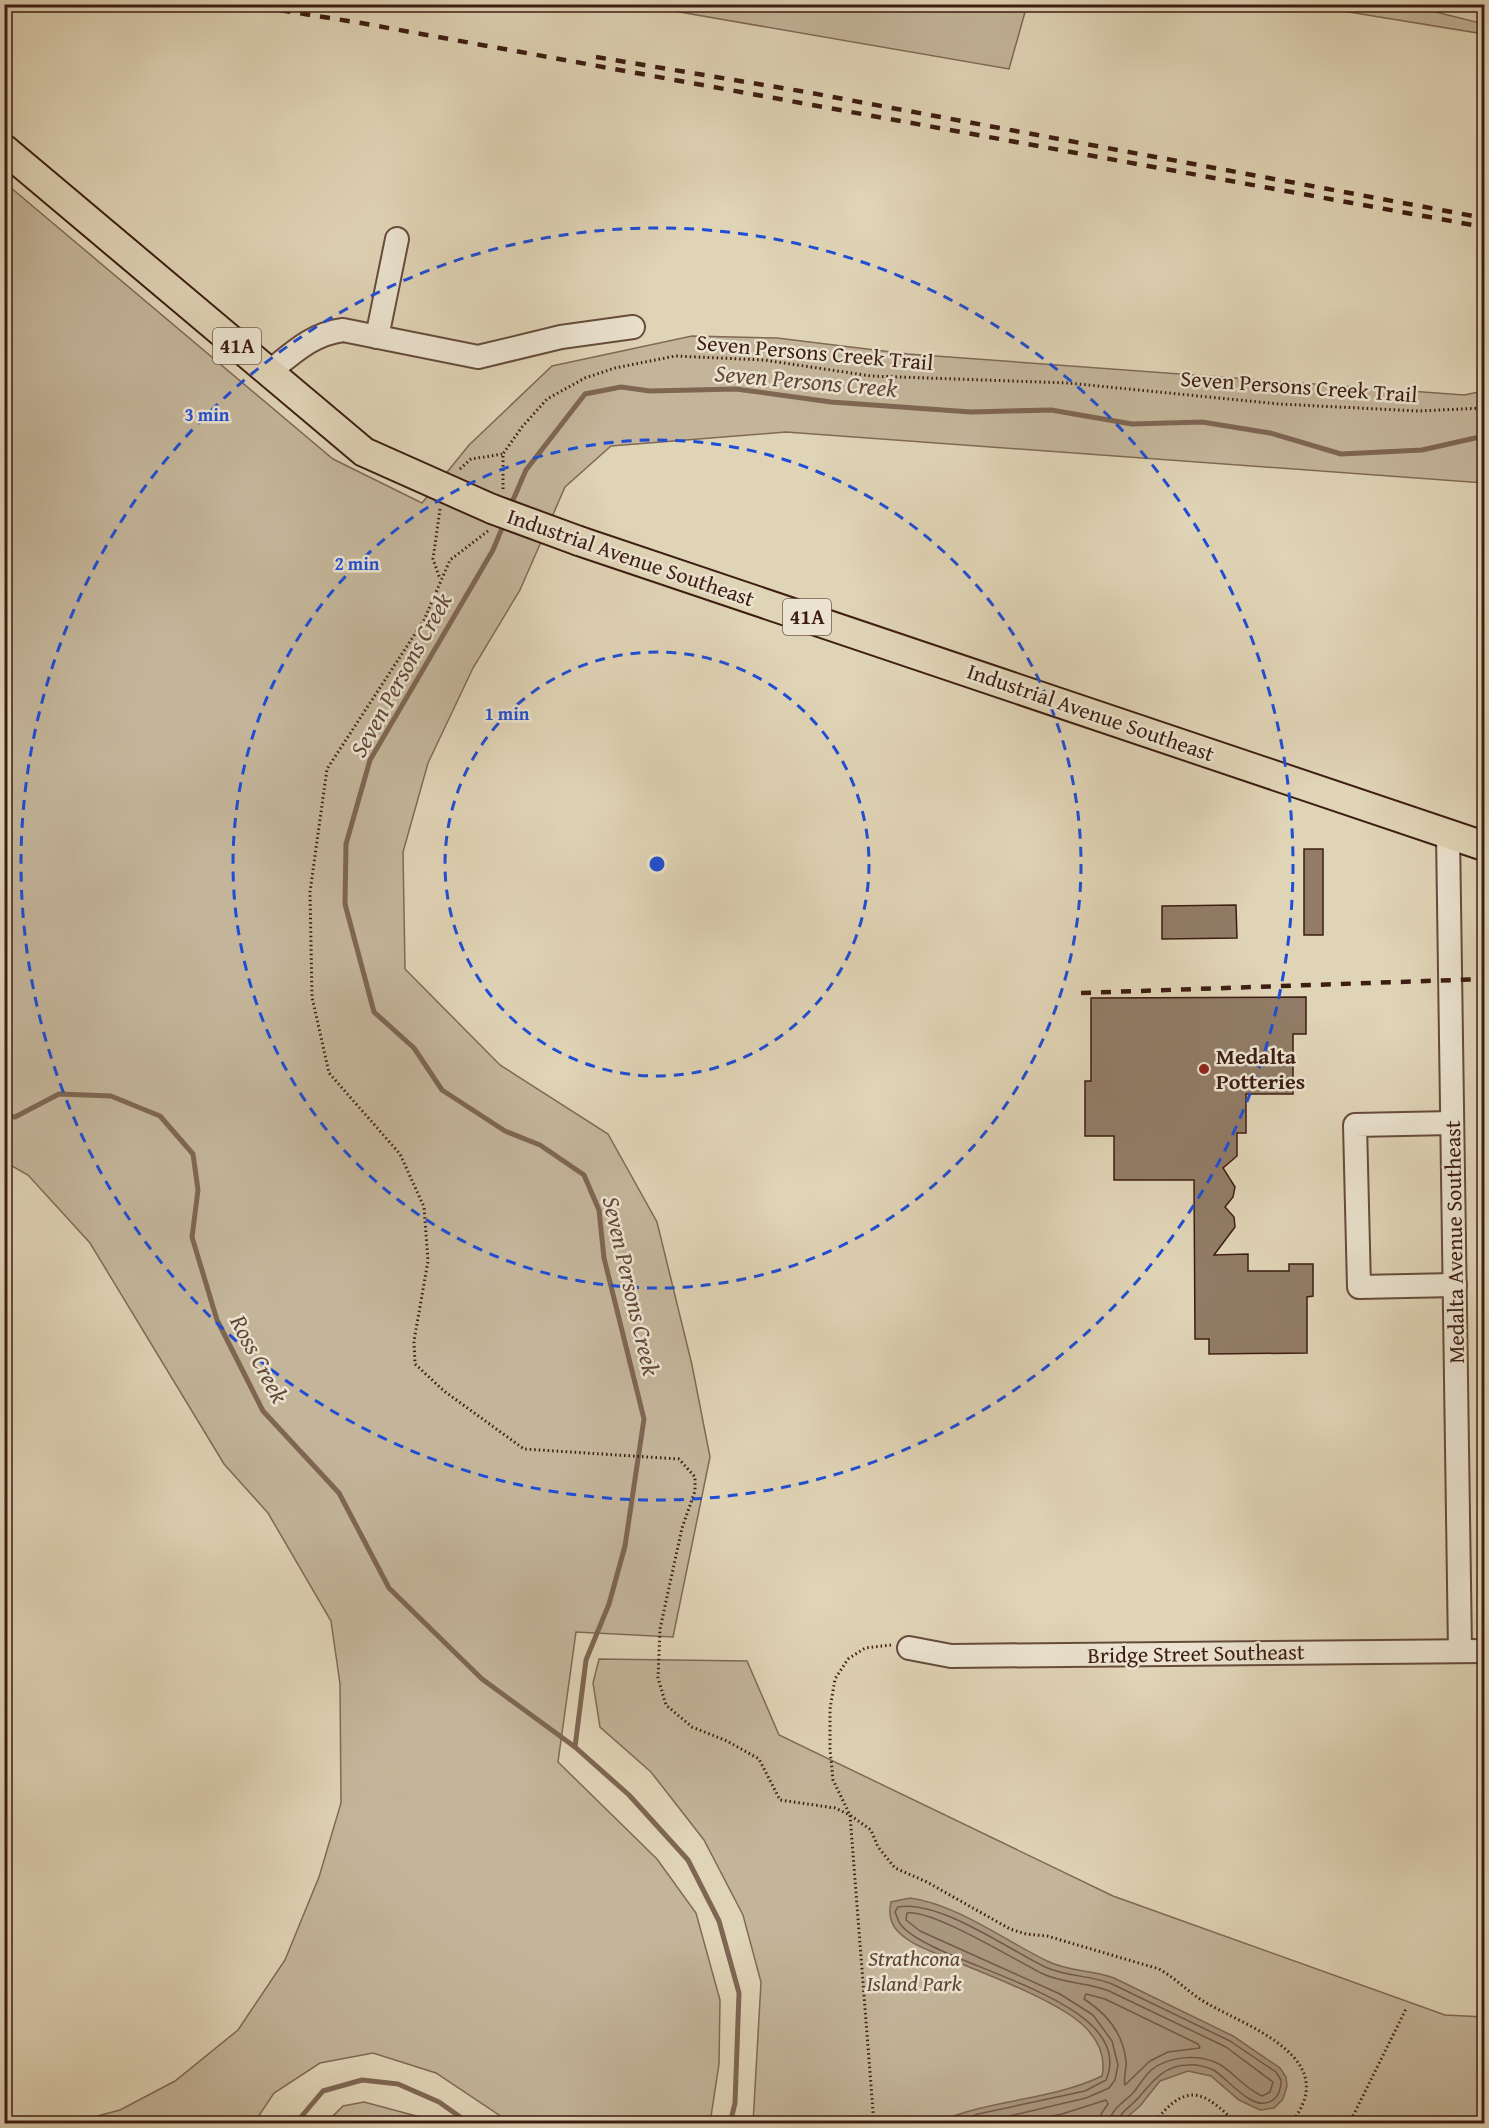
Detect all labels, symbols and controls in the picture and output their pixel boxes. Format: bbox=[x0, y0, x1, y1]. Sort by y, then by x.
street label: Seven Persons Creek Trail bbox=[695, 326, 935, 378]
road number: 41A bbox=[213, 328, 261, 364]
water label: Seven Persons Creek bbox=[713, 355, 899, 406]
street label: Seven Persons Creek Trail bbox=[1179, 362, 1419, 410]
text: 3 min bbox=[185, 401, 230, 428]
street label: Industrial Avenue Southeast bbox=[503, 500, 759, 614]
text: 2 min bbox=[335, 550, 380, 577]
water label: Seven Persons Creek bbox=[341, 586, 460, 763]
road number: 41A bbox=[783, 599, 831, 635]
street label: Industrial Avenue Southeast bbox=[963, 655, 1219, 769]
text: 1 min bbox=[485, 700, 530, 727]
centre of rings bbox=[647, 854, 667, 874]
place label: Medalta Potteries bbox=[1216, 1040, 1305, 1097]
marker: Medalta Potteries bbox=[1197, 1062, 1211, 1076]
street label: Medalta Avenue Southeast bbox=[1436, 1120, 1472, 1364]
water label: Seven Persons Creek bbox=[594, 1193, 669, 1379]
water label: Ross Creek bbox=[221, 1307, 297, 1409]
street label: Bridge Street Southeast bbox=[1087, 1635, 1305, 1671]
park label: Strathcona Island Park bbox=[867, 1942, 962, 1999]

